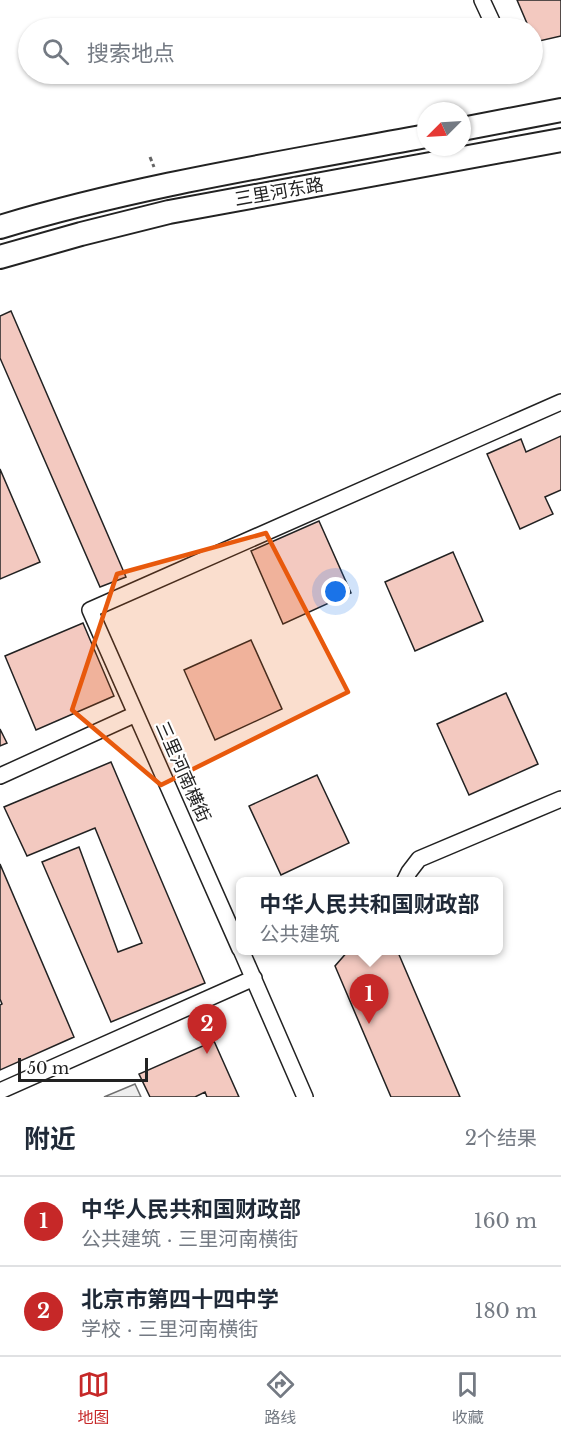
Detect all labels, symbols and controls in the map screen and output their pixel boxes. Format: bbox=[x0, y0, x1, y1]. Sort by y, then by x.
search box bbox=[18, 18, 543, 84]
icon: search bbox=[39, 35, 72, 68]
text: 搜索地点 bbox=[87, 40, 175, 67]
north arrow bbox=[417, 102, 471, 156]
street label: 三里河东路 bbox=[233, 173, 325, 211]
your location bbox=[321, 577, 350, 606]
street label: 三里河南横街 bbox=[151, 718, 215, 826]
popup bbox=[236, 877, 503, 955]
text: 中华人民共和国财政部 bbox=[259, 891, 480, 918]
text: 公共建筑 bbox=[259, 922, 339, 946]
pin: 1 bbox=[350, 974, 388, 1024]
pin: 2 bbox=[188, 1004, 226, 1054]
scale bar bbox=[18, 1055, 148, 1082]
text: 50 m bbox=[27, 1058, 69, 1078]
text: 附近 bbox=[24, 1123, 76, 1155]
text: 2个结果 bbox=[465, 1126, 537, 1150]
text: 中华人民共和国财政部 bbox=[81, 1196, 301, 1223]
text: 1 bbox=[39, 1209, 48, 1233]
text: 160 m bbox=[474, 1209, 537, 1233]
text: 公共建筑 · 三里河南横街 bbox=[81, 1227, 298, 1251]
text: 北京市第四十四中学 bbox=[81, 1286, 279, 1313]
text: 2 bbox=[37, 1299, 50, 1323]
text: 180 m bbox=[474, 1299, 537, 1323]
text: 学校 · 三里河南横街 bbox=[81, 1317, 258, 1341]
tab: 地图 bbox=[77, 1368, 110, 1428]
tab: 路线 bbox=[264, 1368, 297, 1428]
tab: 收藏 bbox=[451, 1368, 484, 1428]

